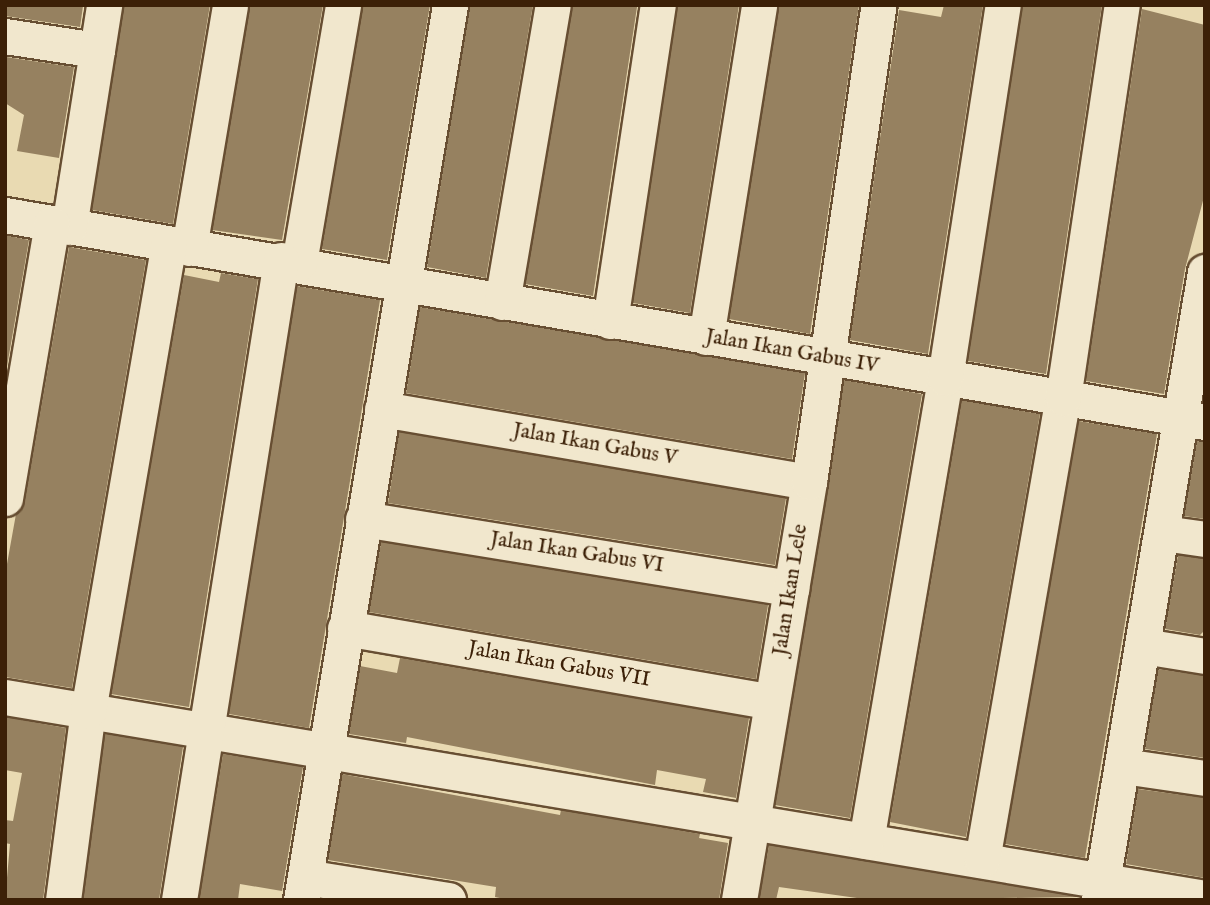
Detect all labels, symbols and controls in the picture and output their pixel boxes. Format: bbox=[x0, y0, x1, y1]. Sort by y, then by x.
street label: Jalan Ikan Gabus IV bbox=[703, 324, 881, 380]
street label: Jalan Ikan Gabus V bbox=[511, 418, 679, 472]
street label: Jalan Ikan Lele bbox=[768, 522, 814, 658]
street label: Jalan Ikan Gabus VI bbox=[488, 527, 666, 579]
street label: Jalan Ikan Gabus VII bbox=[466, 637, 652, 693]

